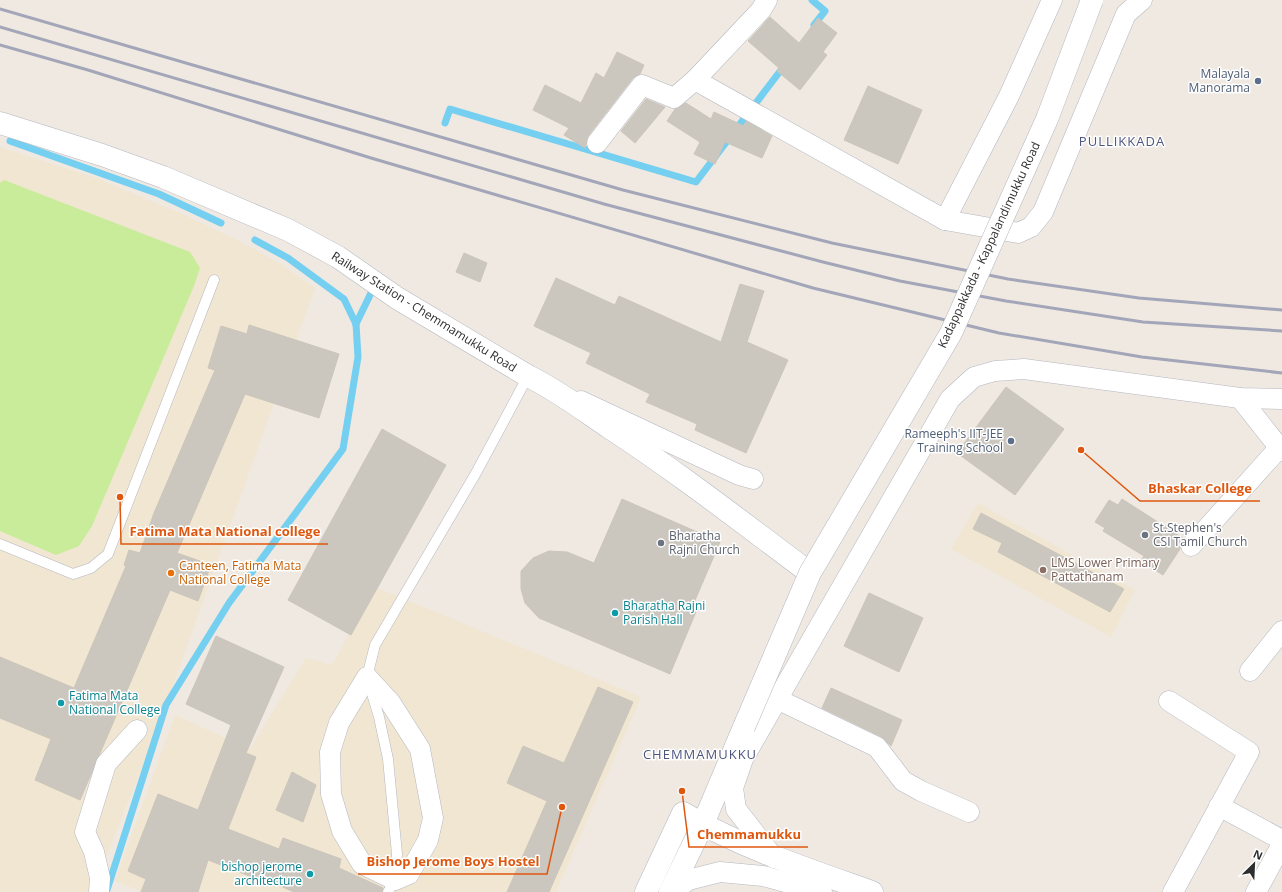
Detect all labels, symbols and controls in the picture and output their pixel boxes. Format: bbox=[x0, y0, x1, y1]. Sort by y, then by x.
place label: Malayala Manorama bbox=[1189, 65, 1250, 96]
marker: Malayala Manorama bbox=[1253, 76, 1263, 86]
district label: PULLIKKADA bbox=[1079, 132, 1165, 150]
street label: Kadappakkada - Kappalandimukku Road bbox=[933, 139, 1044, 351]
street label: Railway Station - Chemmamukku Road bbox=[328, 247, 520, 376]
place label: Rameeph's IIT-JEE Training School bbox=[904, 425, 1003, 456]
marker: Rameeph's IIT-JEE Training School bbox=[1006, 436, 1016, 446]
callout: Bhaskar College bbox=[1140, 476, 1260, 501]
text: Bhaskar College bbox=[1148, 479, 1252, 497]
callout: Fatima Mata National college bbox=[121, 519, 328, 544]
place label: St.Stephen's CSI Tamil Church bbox=[1153, 519, 1247, 550]
text: Fatima Mata National college bbox=[130, 522, 321, 540]
place label: Bharatha Rajni Church bbox=[669, 527, 740, 558]
marker: St.Stephen's CSI Tamil Church bbox=[1140, 530, 1150, 540]
marker: Bharatha Rajni Church bbox=[656, 538, 666, 548]
place label: LMS Lower Primary Pattathanam bbox=[1051, 554, 1160, 585]
place label: Canteen, Fatima Mata National College bbox=[179, 557, 301, 588]
marker: LMS Lower Primary Pattathanam bbox=[1038, 565, 1048, 575]
marker: Canteen, Fatima Mata National College bbox=[166, 568, 176, 578]
place label: Bharatha Rajni Parish Hall bbox=[623, 597, 705, 628]
marker: Bharatha Rajni Parish Hall bbox=[610, 608, 620, 618]
place label: Fatima Mata National College bbox=[69, 687, 160, 718]
marker: Fatima Mata National College bbox=[56, 698, 66, 708]
district label: CHEMMAMUKKU bbox=[643, 745, 757, 763]
callout: Chemmamukku bbox=[689, 822, 808, 847]
text: Chemmamukku bbox=[697, 825, 801, 843]
north arrow bbox=[1234, 844, 1274, 884]
text: N bbox=[1251, 846, 1265, 863]
callout: Bishop Jerome Boys Hostel bbox=[358, 849, 547, 874]
text: Bishop Jerome Boys Hostel bbox=[367, 852, 539, 870]
place label: bishop jerome architecture bbox=[221, 858, 302, 889]
marker: bishop jerome architecture bbox=[305, 869, 315, 879]

